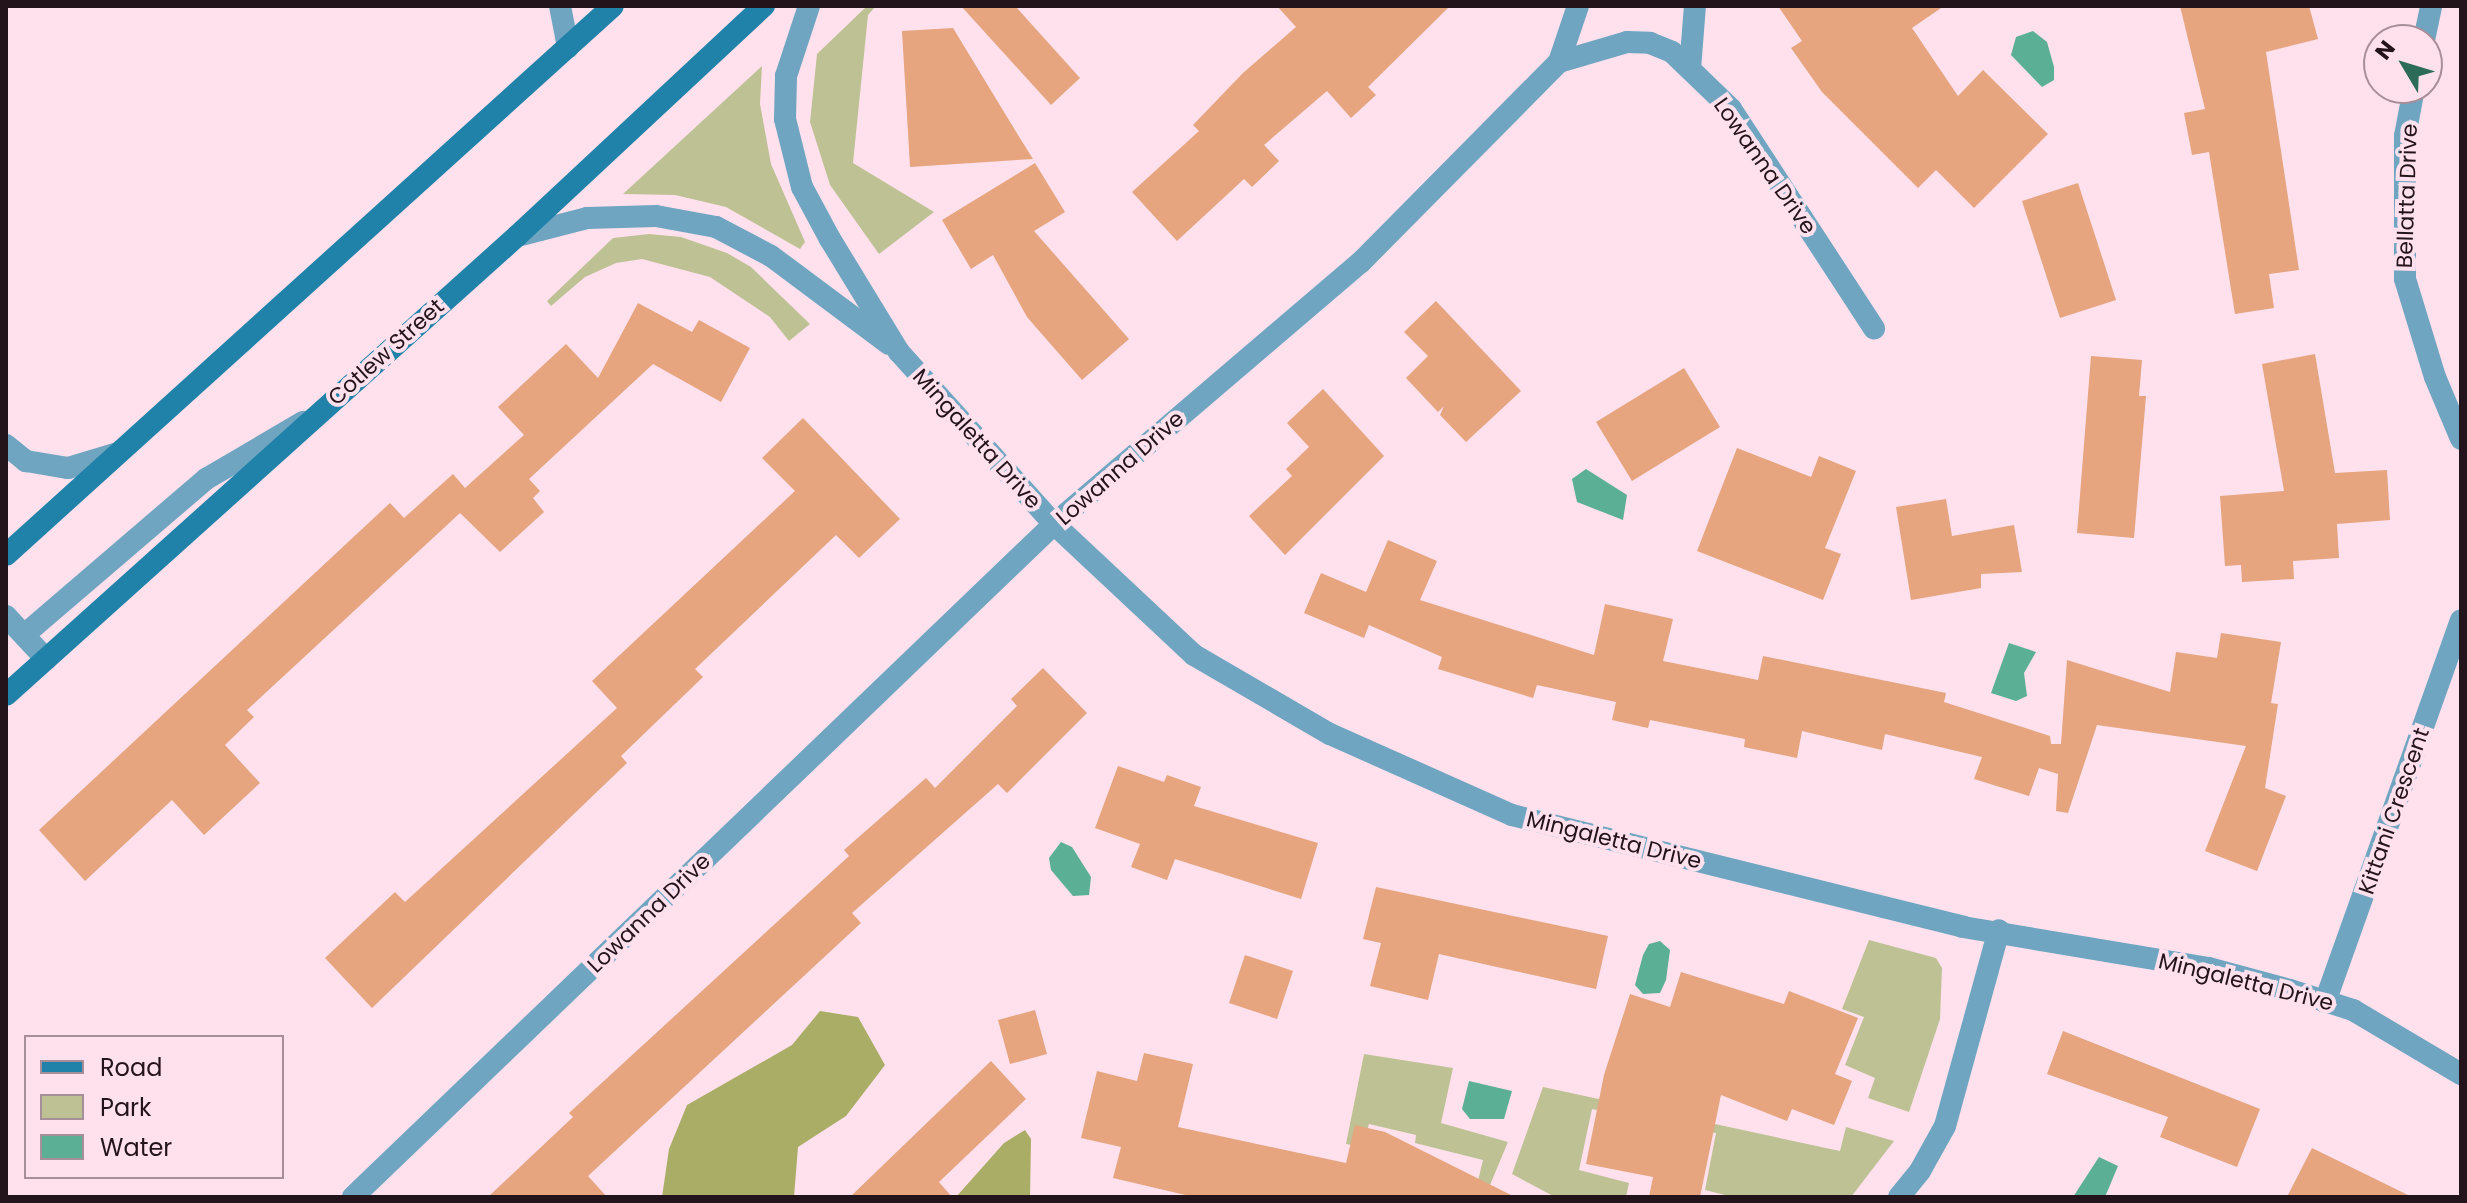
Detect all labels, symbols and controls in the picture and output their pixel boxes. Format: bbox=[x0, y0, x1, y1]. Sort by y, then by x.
north arrow bbox=[2363, 24, 2443, 104]
text: N bbox=[2368, 34, 2403, 66]
street label: Lowanna Drive bbox=[1708, 93, 1822, 239]
street label: Bellatta Drive bbox=[2391, 123, 2423, 269]
street label: Cotlew Street bbox=[323, 293, 449, 411]
street label: Mingaletta Drive bbox=[907, 364, 1047, 514]
street label: Lowanna Drive bbox=[1051, 405, 1189, 531]
street label: Kittani Crescent bbox=[2353, 724, 2435, 898]
street label: Mingaletta Drive bbox=[1524, 806, 1704, 874]
street label: Lowanna Drive bbox=[582, 848, 716, 978]
street label: Mingaletta Drive bbox=[2156, 948, 2336, 1016]
legend bbox=[24, 1035, 284, 1179]
text: Road bbox=[100, 1051, 162, 1084]
text: Park bbox=[100, 1091, 151, 1124]
text: Water bbox=[100, 1131, 172, 1164]

